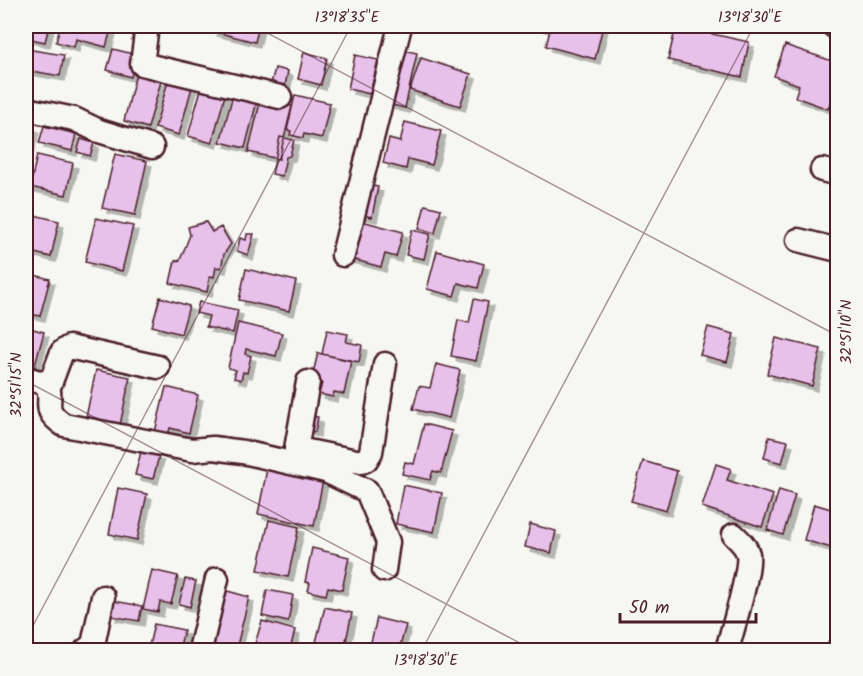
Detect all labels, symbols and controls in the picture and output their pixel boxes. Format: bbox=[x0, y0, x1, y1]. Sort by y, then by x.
text: 13°18'35"E bbox=[315, 6, 381, 30]
text: 13°18'30"E bbox=[718, 6, 783, 30]
text: 32°51'10"N bbox=[835, 300, 859, 364]
text: 32°51'15"N bbox=[5, 352, 29, 418]
scale bar bbox=[620, 586, 756, 624]
text: 50 m bbox=[629, 594, 669, 623]
text: 13°18'30"E bbox=[394, 649, 459, 673]

